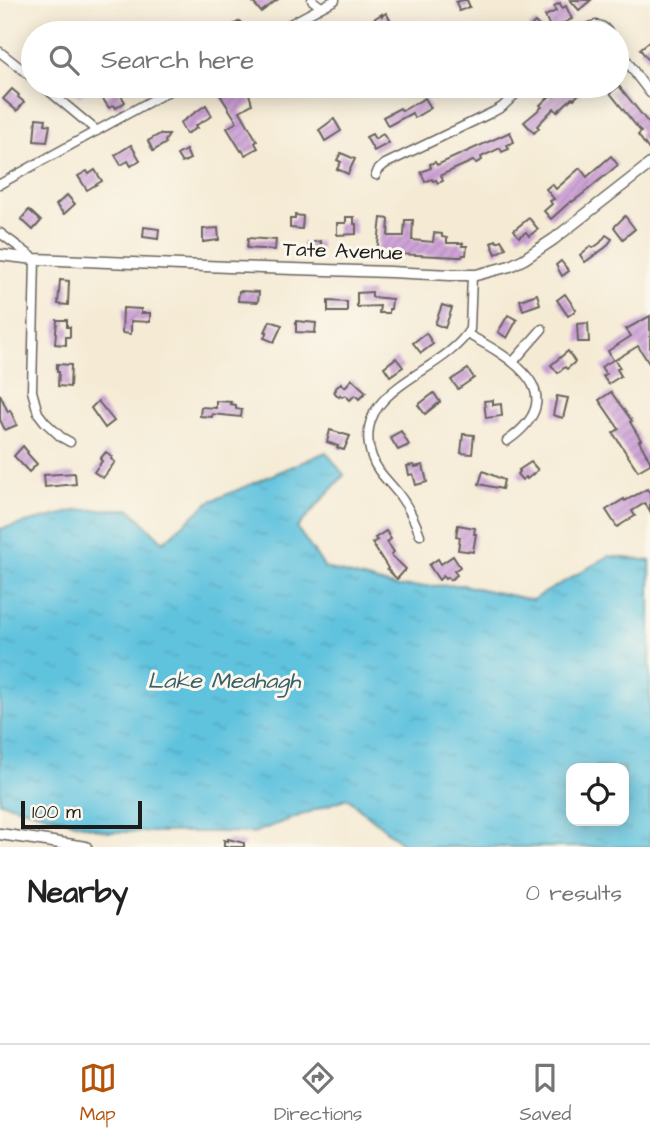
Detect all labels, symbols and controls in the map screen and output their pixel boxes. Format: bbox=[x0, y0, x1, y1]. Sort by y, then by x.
search box bbox=[21, 21, 629, 98]
icon: search bbox=[45, 41, 83, 79]
text: Search here bbox=[101, 42, 254, 78]
street label: Tate Avenue bbox=[282, 234, 404, 268]
water label: Lake Meahagh bbox=[148, 665, 302, 698]
map controls bbox=[566, 763, 629, 826]
button: locate bbox=[566, 763, 629, 826]
scale bar bbox=[21, 798, 142, 830]
text: 100 m bbox=[32, 799, 81, 826]
text: Nearby bbox=[28, 872, 128, 914]
text: 0 results bbox=[525, 877, 622, 909]
tab: Map bbox=[79, 1059, 117, 1128]
tab: Directions bbox=[274, 1059, 362, 1128]
tab: Saved bbox=[520, 1059, 571, 1128]

